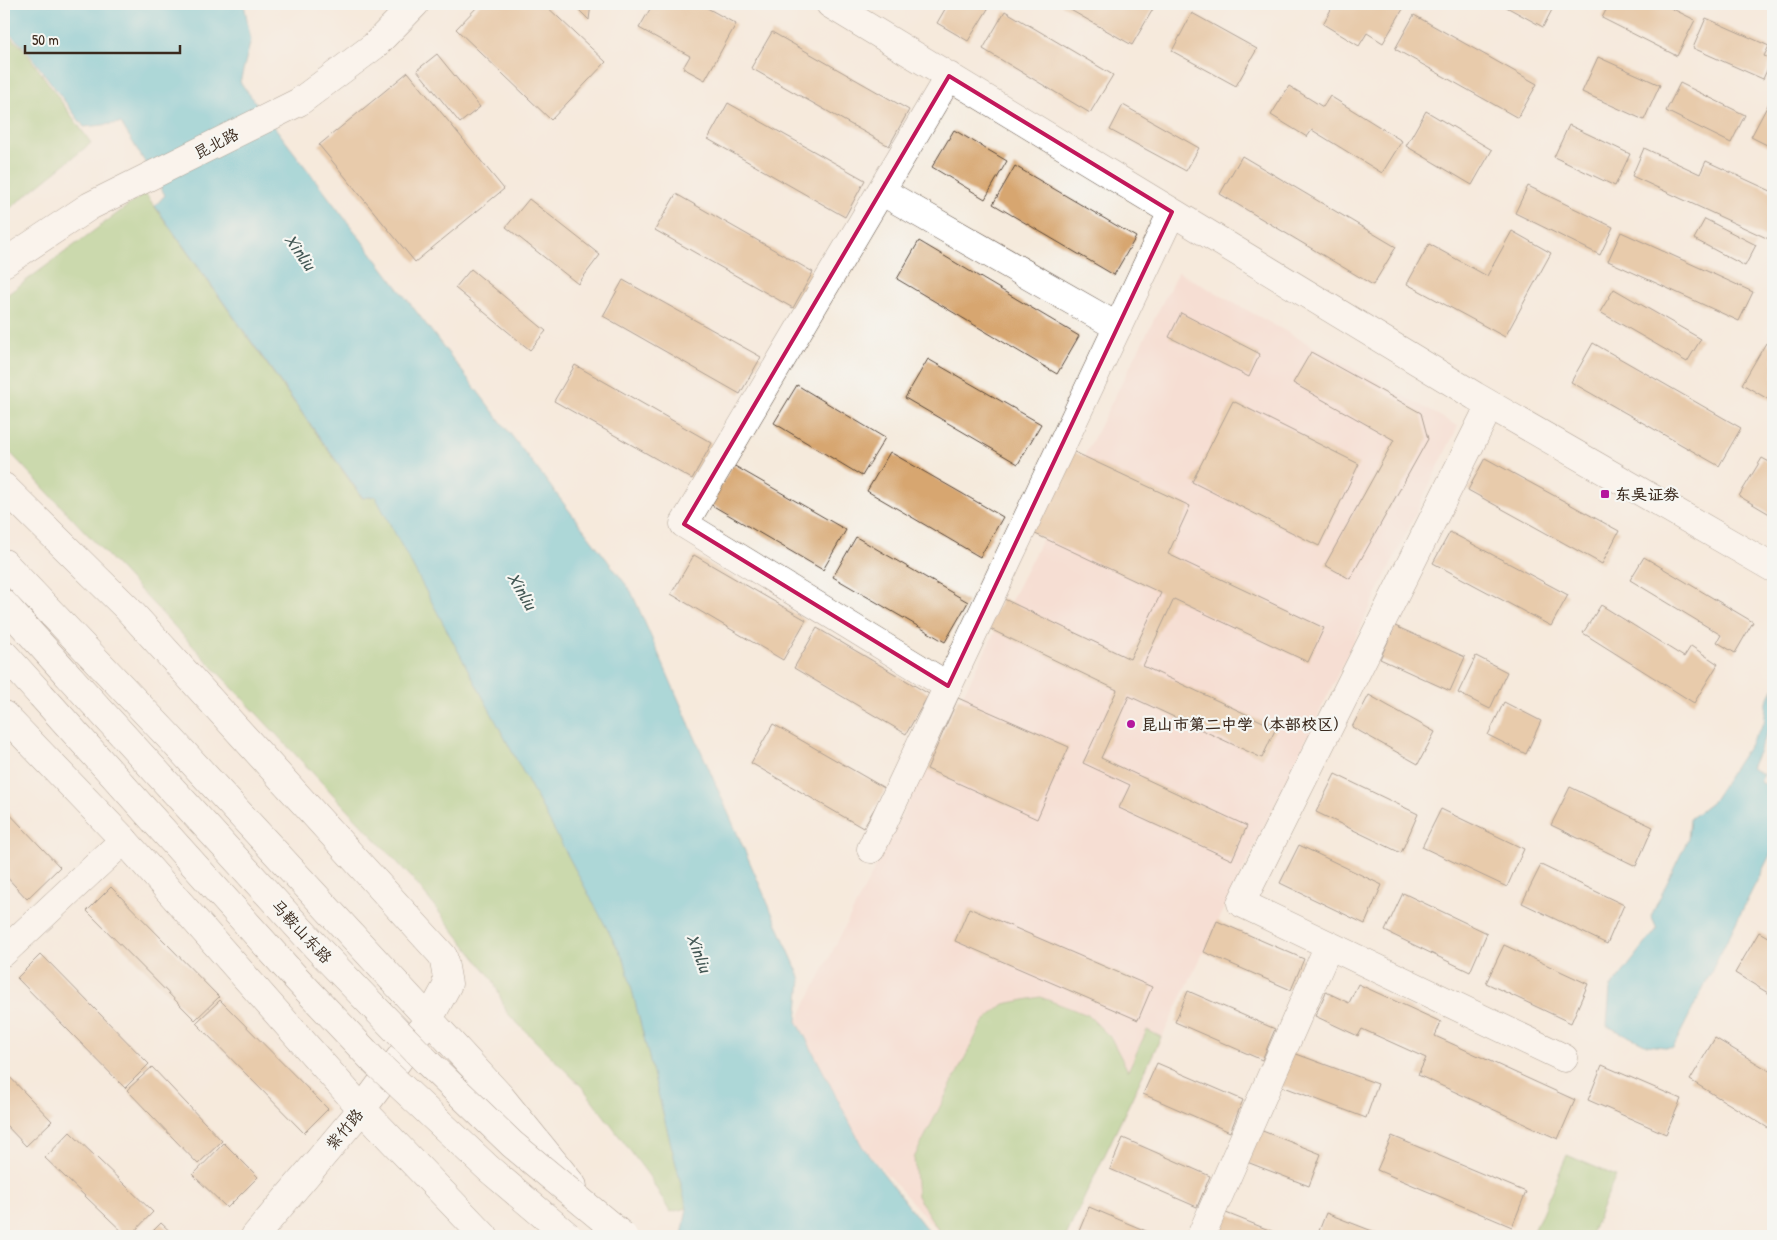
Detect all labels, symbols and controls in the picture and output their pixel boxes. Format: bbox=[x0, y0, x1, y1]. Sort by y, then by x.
scale bar bbox=[25, 22, 180, 54]
text: 50 m bbox=[32, 29, 59, 50]
street label: 昆北路 bbox=[190, 122, 242, 164]
water label: Xinliu bbox=[279, 229, 323, 276]
place label: 东吴证券 bbox=[1615, 483, 1679, 505]
marker: 东吴证券 bbox=[1599, 488, 1611, 500]
water label: Xinliu bbox=[502, 568, 544, 615]
place label: 昆山市第二中学（本部校区） bbox=[1141, 713, 1349, 735]
marker: 昆山市第二中学（本部校区） bbox=[1125, 718, 1137, 730]
street label: 马鞍山东路 bbox=[267, 894, 337, 968]
water label: Xinliu bbox=[681, 930, 719, 977]
street label: 紫竹路 bbox=[320, 1104, 368, 1154]

